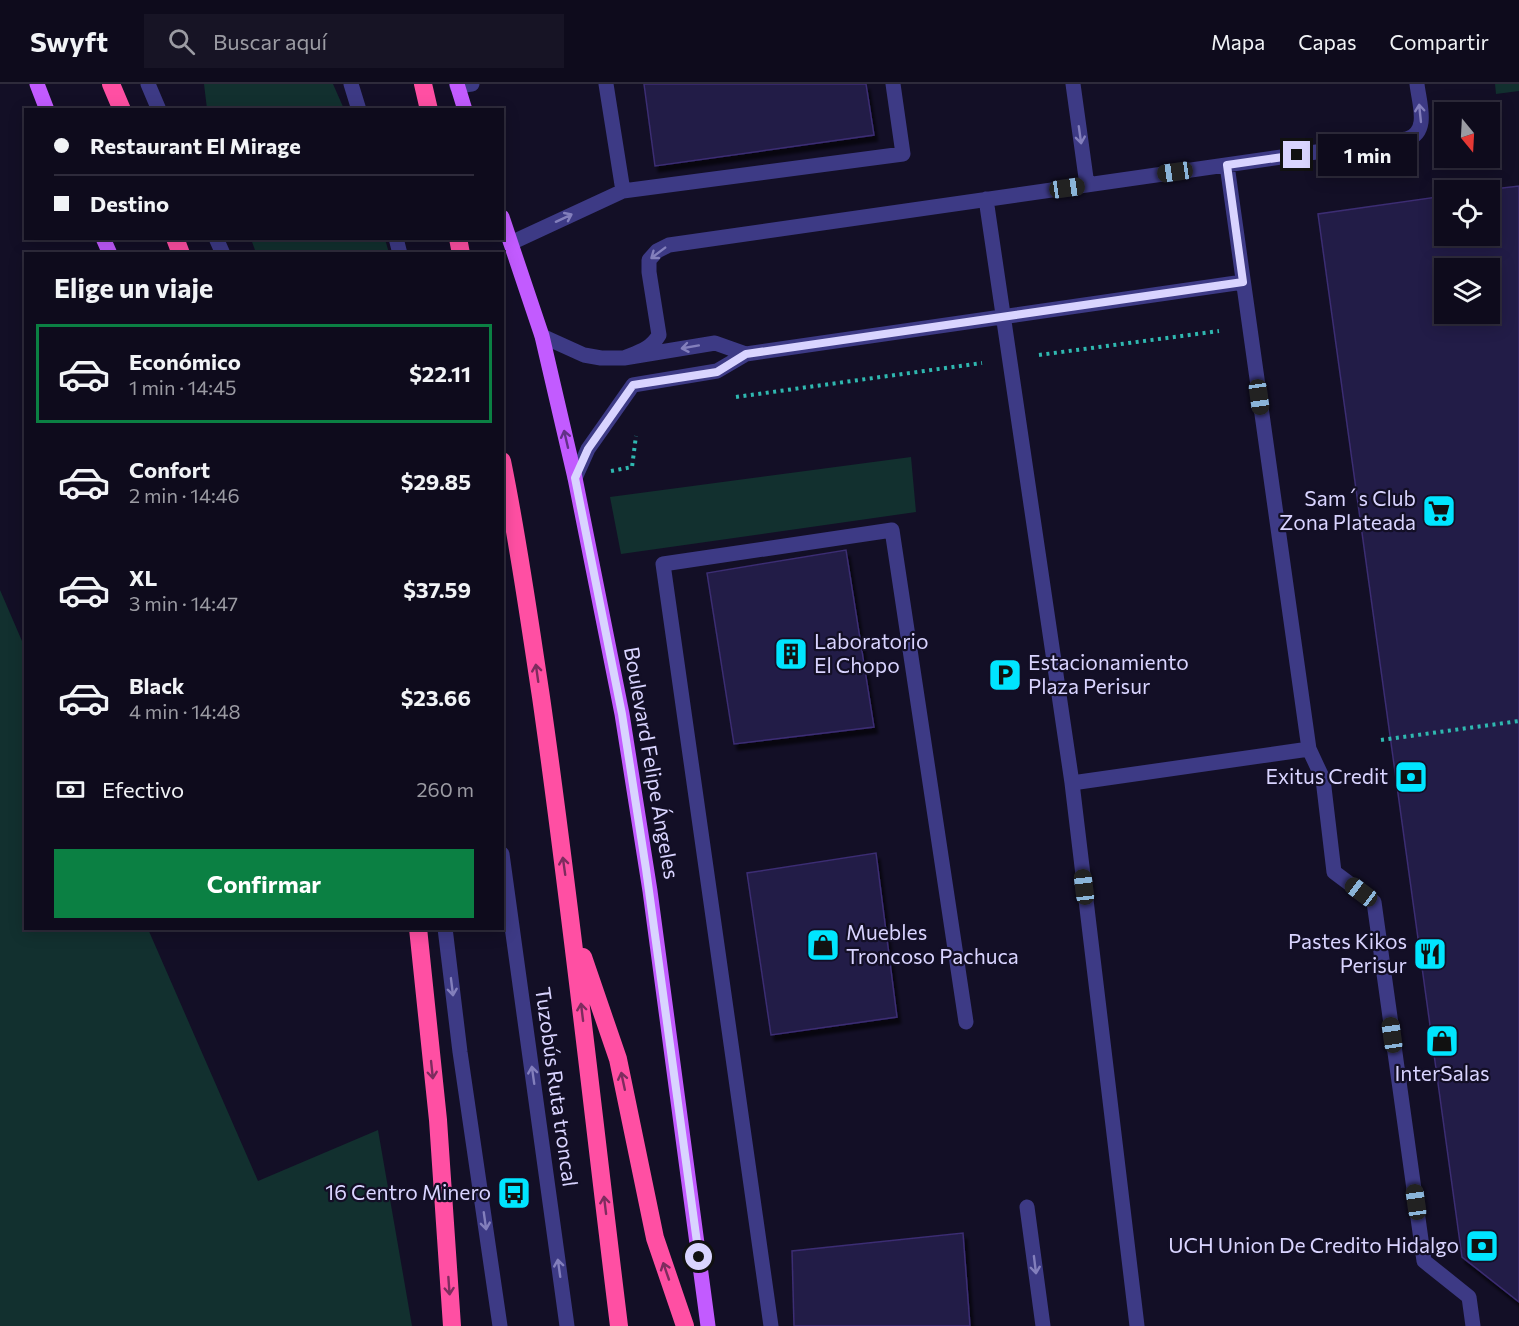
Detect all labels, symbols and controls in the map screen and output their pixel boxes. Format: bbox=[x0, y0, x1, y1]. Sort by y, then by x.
search box bbox=[144, 14, 564, 68]
text: Swyft bbox=[30, 24, 108, 58]
icon: search bbox=[165, 25, 198, 58]
text: Buscar aquí bbox=[213, 28, 327, 55]
text: Mapa bbox=[1211, 29, 1265, 54]
text: Capas bbox=[1298, 29, 1357, 54]
text: Compartir bbox=[1390, 29, 1489, 54]
north arrow bbox=[1434, 102, 1500, 168]
map controls bbox=[1434, 102, 1500, 324]
one-way arrow bbox=[1414, 103, 1425, 123]
one-way arrow bbox=[1074, 124, 1085, 144]
text: Restaurant El Mirage bbox=[90, 132, 301, 159]
callout: 1 min bbox=[1318, 134, 1417, 176]
route end bbox=[1283, 141, 1310, 168]
text: 1 min bbox=[1344, 143, 1391, 167]
car bbox=[1156, 161, 1194, 183]
car bbox=[1048, 177, 1086, 199]
button: locate bbox=[1434, 180, 1500, 246]
text: Destino bbox=[90, 190, 169, 217]
one-way arrow bbox=[555, 212, 573, 224]
one-way arrow bbox=[650, 246, 666, 259]
button: layers bbox=[1434, 258, 1500, 324]
text: Elige un viaje bbox=[54, 271, 213, 304]
one-way arrow bbox=[680, 342, 700, 353]
icon: car bbox=[57, 347, 111, 401]
text: Económico bbox=[129, 348, 241, 375]
text: $22.11 bbox=[409, 360, 471, 387]
text: 1 min · 14:45 bbox=[129, 375, 237, 399]
car bbox=[1248, 378, 1270, 416]
one-way arrow bbox=[560, 430, 571, 449]
icon: car bbox=[57, 455, 111, 509]
text: Confort bbox=[129, 456, 210, 483]
text: $29.85 bbox=[401, 468, 471, 495]
text: 2 min · 14:46 bbox=[129, 483, 240, 507]
place label: Sam´s Club Zona Plateada bbox=[1279, 485, 1416, 534]
supermarket icon: Sam´s Club Zona Plateada bbox=[1421, 493, 1457, 529]
icon: car bbox=[57, 563, 111, 617]
text: XL bbox=[129, 564, 157, 591]
text: $37.59 bbox=[403, 576, 471, 603]
text: 3 min · 14:47 bbox=[129, 591, 238, 615]
place label: Laboratorio El Chopo bbox=[814, 628, 928, 677]
building icon: Laboratorio El Chopo bbox=[773, 636, 809, 672]
street label: Boulevard Felipe Ángeles bbox=[620, 645, 685, 881]
place label: Estacionamiento Plaza Perisur bbox=[1028, 649, 1189, 698]
parking icon: Estacionamiento Plaza Perisur bbox=[987, 657, 1023, 693]
one-way arrow bbox=[531, 663, 542, 683]
icon: car bbox=[57, 671, 111, 725]
text: Black bbox=[129, 672, 184, 699]
text: $23.66 bbox=[401, 684, 471, 711]
text: 4 min · 14:48 bbox=[129, 699, 241, 723]
bank icon: Exitus Credit bbox=[1393, 759, 1429, 795]
place label: Exitus Credit bbox=[1265, 763, 1388, 788]
icon: cash bbox=[54, 773, 87, 806]
text: Efectivo bbox=[102, 776, 184, 803]
text: 260 m bbox=[416, 777, 474, 801]
button: Confirmar bbox=[54, 849, 474, 918]
one-way arrow bbox=[558, 856, 569, 876]
car bbox=[1073, 868, 1095, 906]
car bbox=[1341, 874, 1381, 910]
place label: Muebles Troncoso Pachuca bbox=[846, 919, 1019, 968]
shop icon: Muebles Troncoso Pachuca bbox=[805, 927, 841, 963]
place label: Pastes Kikos Perisur bbox=[1288, 928, 1407, 977]
restaurant icon: Pastes Kikos Perisur bbox=[1412, 936, 1448, 972]
one-way arrow bbox=[447, 976, 458, 996]
street label: Tuzobús Ruta troncal bbox=[531, 985, 584, 1188]
one-way arrow bbox=[576, 1002, 587, 1022]
car bbox=[1381, 1016, 1403, 1054]
shop icon: InterSalas bbox=[1424, 1023, 1460, 1059]
one-way arrow bbox=[427, 1060, 438, 1080]
place label: InterSalas bbox=[1395, 1060, 1490, 1085]
one-way arrow bbox=[527, 1065, 538, 1085]
one-way arrow bbox=[617, 1072, 628, 1091]
bus stop icon: 16 Centro Minero bbox=[496, 1175, 532, 1211]
place label: 16 Centro Minero bbox=[325, 1179, 491, 1204]
car bbox=[1405, 1183, 1427, 1221]
one-way arrow bbox=[599, 1196, 610, 1216]
one-way arrow bbox=[479, 1211, 490, 1231]
bank icon: UCH Union De Credito Hidalgo bbox=[1464, 1228, 1500, 1264]
place label: UCH Union De Credito Hidalgo bbox=[1168, 1232, 1459, 1257]
route start bbox=[685, 1243, 712, 1270]
one-way arrow bbox=[1029, 1254, 1040, 1274]
one-way arrow bbox=[554, 1259, 565, 1278]
one-way arrow bbox=[660, 1262, 671, 1281]
one-way arrow bbox=[444, 1275, 455, 1295]

